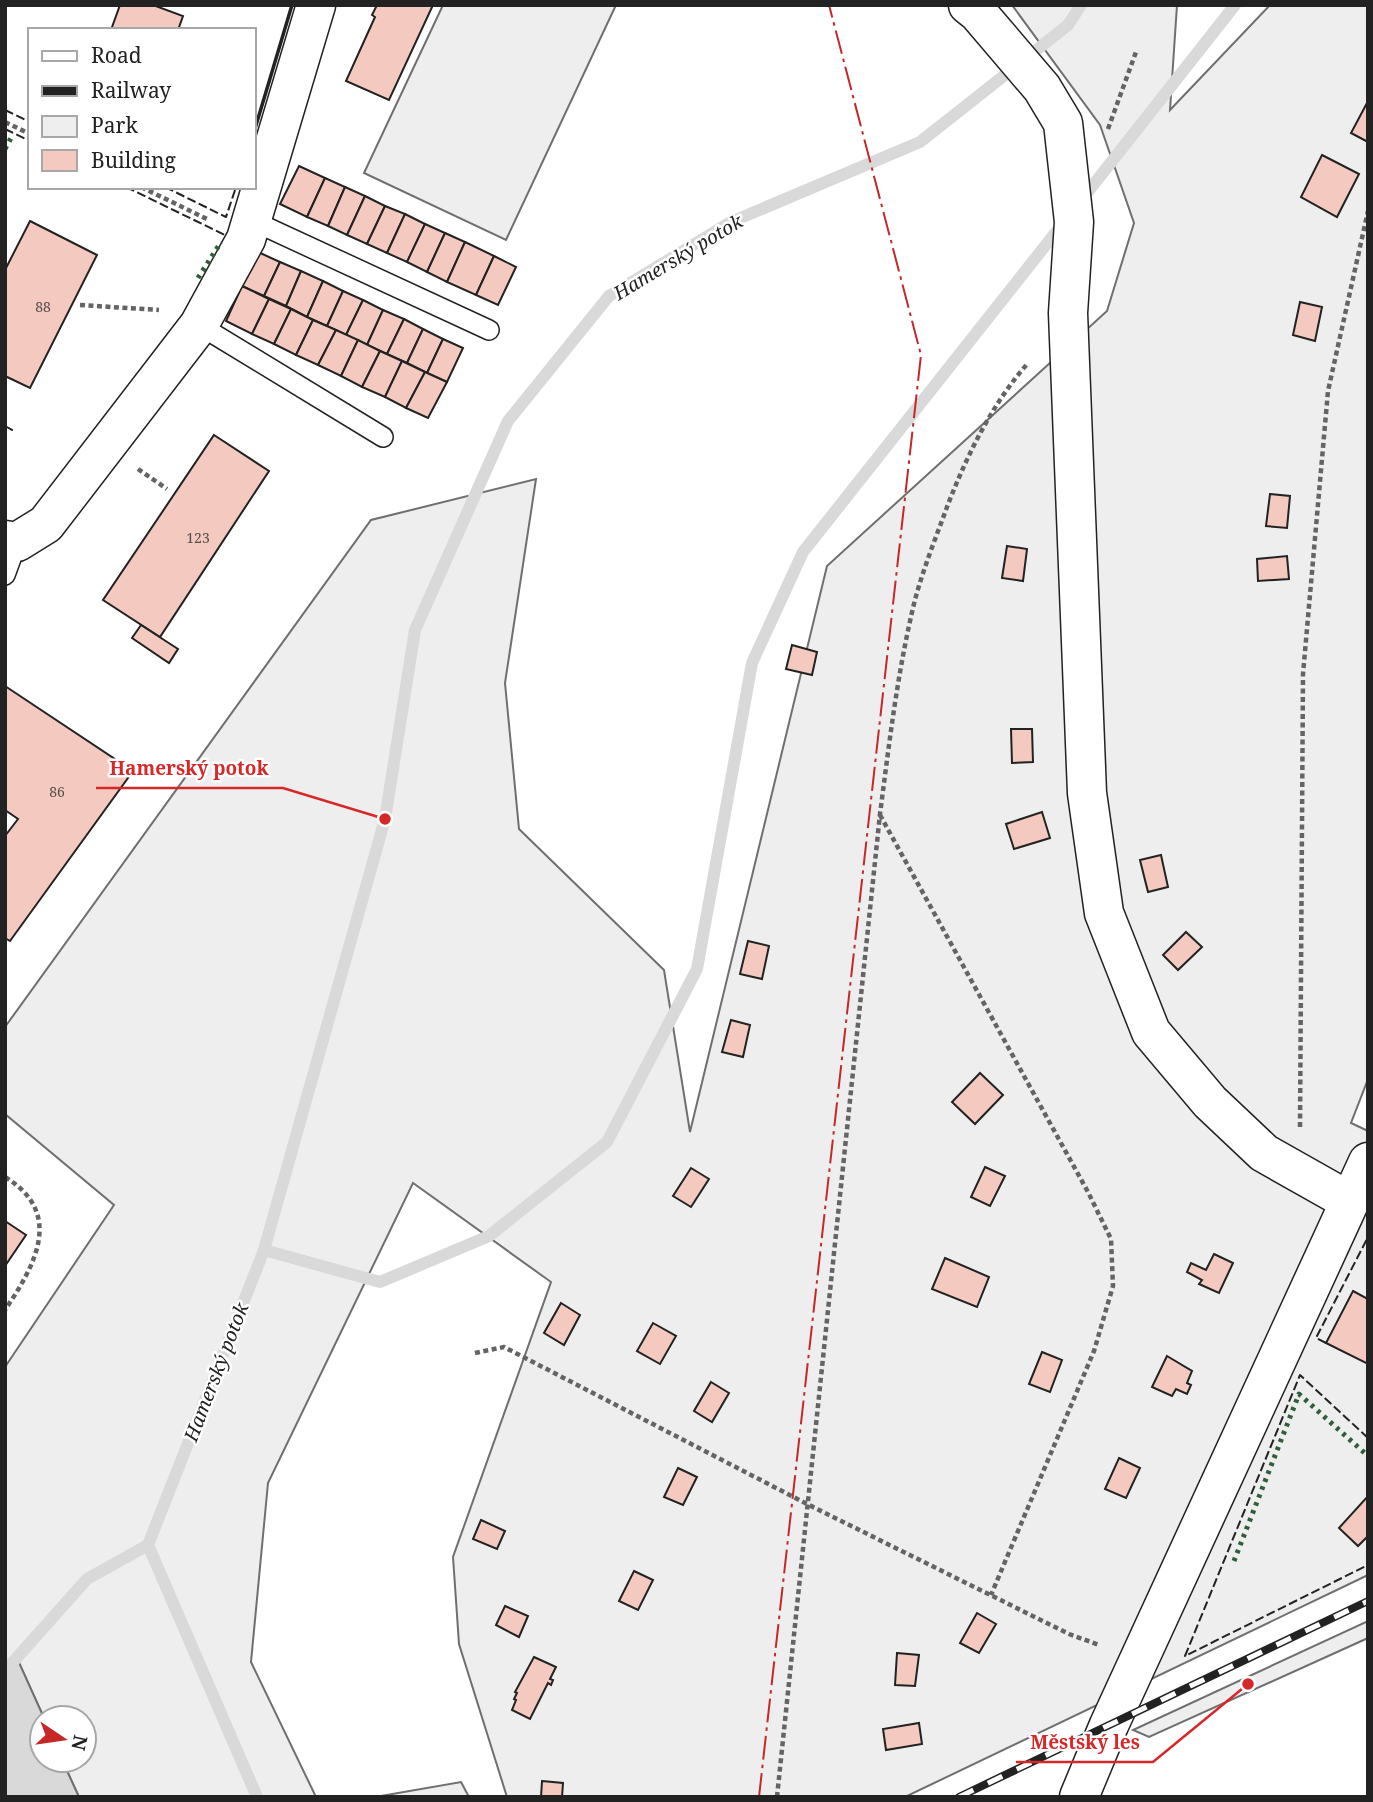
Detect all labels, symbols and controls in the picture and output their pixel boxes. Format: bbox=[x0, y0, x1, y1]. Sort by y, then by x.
legend bbox=[28, 28, 256, 189]
text: Road bbox=[91, 41, 142, 69]
text: Railway bbox=[91, 76, 171, 104]
text: Park bbox=[91, 111, 138, 139]
text: Building bbox=[91, 146, 176, 174]
water label: Hamerský potok bbox=[608, 208, 749, 306]
house number: 88 bbox=[35, 297, 51, 316]
house number: 123 bbox=[186, 528, 210, 547]
callout: Hamerský potok bbox=[96, 748, 283, 788]
text: Hamerský potok bbox=[109, 755, 269, 781]
house number: 86 bbox=[49, 782, 65, 801]
water label: Hamerský potok bbox=[177, 1298, 255, 1446]
north arrow bbox=[28, 1704, 98, 1774]
callout: Městský les bbox=[1016, 1722, 1153, 1762]
text: Městský les bbox=[1030, 1729, 1140, 1755]
text: N bbox=[65, 1733, 94, 1753]

